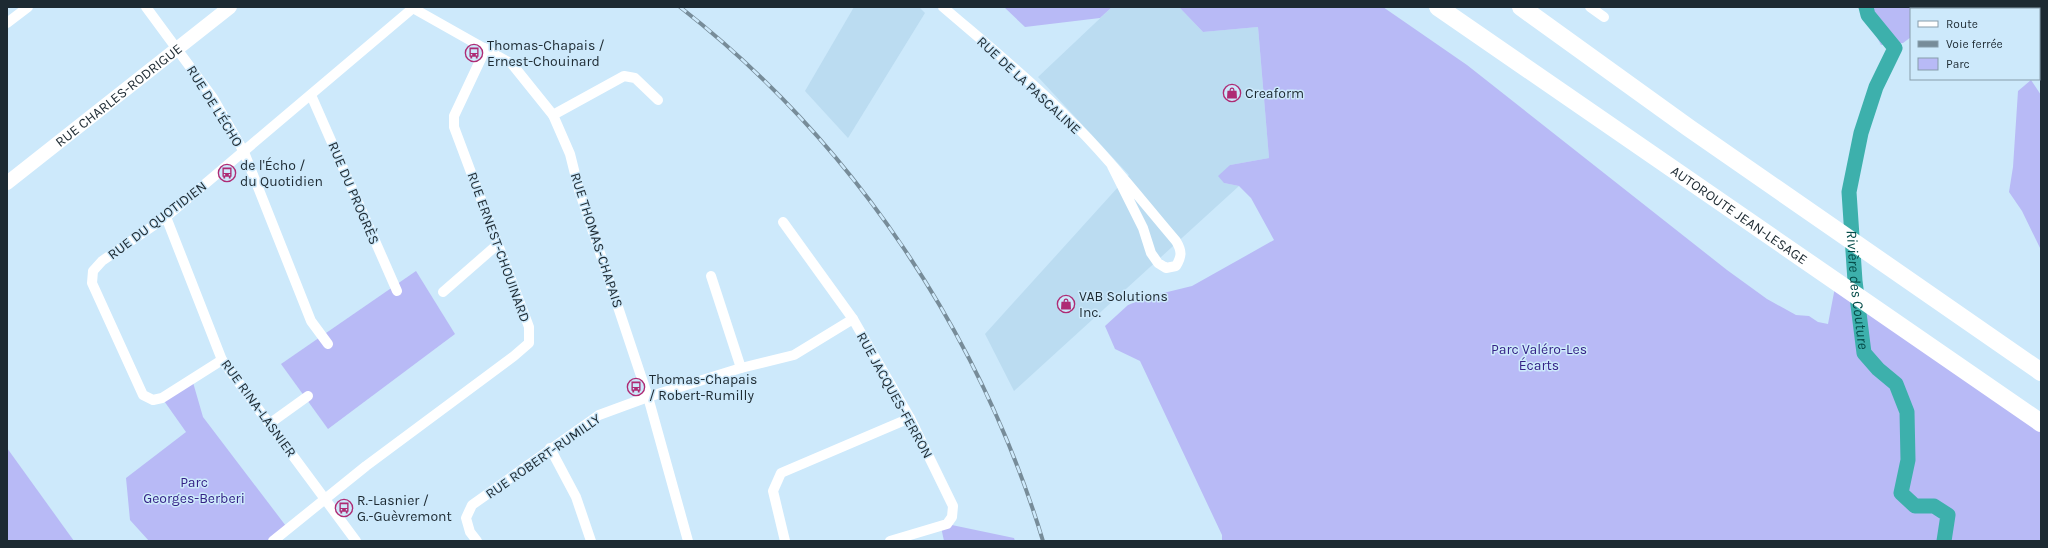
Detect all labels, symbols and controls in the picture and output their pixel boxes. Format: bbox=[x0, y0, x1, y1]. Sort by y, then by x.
legend bbox=[1910, 8, 2040, 80]
text: Route bbox=[1946, 17, 1978, 31]
street label: RUE DE LA PASCALINE bbox=[973, 33, 1084, 138]
place label: Thomas-Chapais / Ernest-Chouinard bbox=[487, 37, 605, 70]
text: Voie ferrée bbox=[1946, 37, 2003, 51]
street label: RUE CHARLES-RODRIGUE bbox=[52, 40, 186, 151]
bus stop icon: Thomas-Chapais / Ernest-Chouinard bbox=[464, 43, 484, 63]
text: Parc bbox=[1946, 57, 1970, 71]
street label: RUE DE L'ÉCHO bbox=[183, 62, 247, 150]
shop icon: Creaform bbox=[1222, 83, 1242, 103]
place label: Creaform bbox=[1245, 85, 1304, 102]
street label: RUE DU PROGRÈS bbox=[324, 139, 384, 247]
place label: de l'Écho / du Quotidien bbox=[240, 156, 323, 190]
street label: AUTOROUTE JEAN-LESAGE bbox=[1667, 162, 1811, 268]
bus stop icon: de l'Écho / du Quotidien bbox=[217, 163, 237, 183]
street label: RUE ERNEST-CHOUINARD bbox=[463, 170, 534, 325]
street label: RUE THOMAS-CHAPAIS bbox=[567, 170, 626, 310]
street label: RUE DU QUOTIDIEN bbox=[104, 178, 210, 263]
water label: Rivière des Couture bbox=[1843, 229, 1872, 351]
place label: VAB Solutions Inc. bbox=[1079, 288, 1168, 321]
shop icon: VAB Solutions Inc. bbox=[1056, 294, 1076, 314]
street label: RUE JACQUES-FERRON bbox=[853, 329, 936, 461]
park label: Parc Valéro-Les Écarts bbox=[1491, 341, 1587, 374]
street label: RUE RINA-LASNIER bbox=[217, 356, 300, 461]
place label: Thomas-Chapais / Robert-Rumilly bbox=[649, 371, 757, 404]
bus stop icon: Thomas-Chapais / Robert-Rumilly bbox=[626, 377, 646, 397]
street label: RUE ROBERT-RUMILLY bbox=[482, 410, 604, 503]
park label: Parc Georges-Berberi bbox=[143, 474, 245, 507]
place label: R.-Lasnier / G.-Guèvremont bbox=[357, 492, 452, 525]
bus stop icon: R.-Lasnier / G.-Guèvremont bbox=[334, 498, 354, 518]

